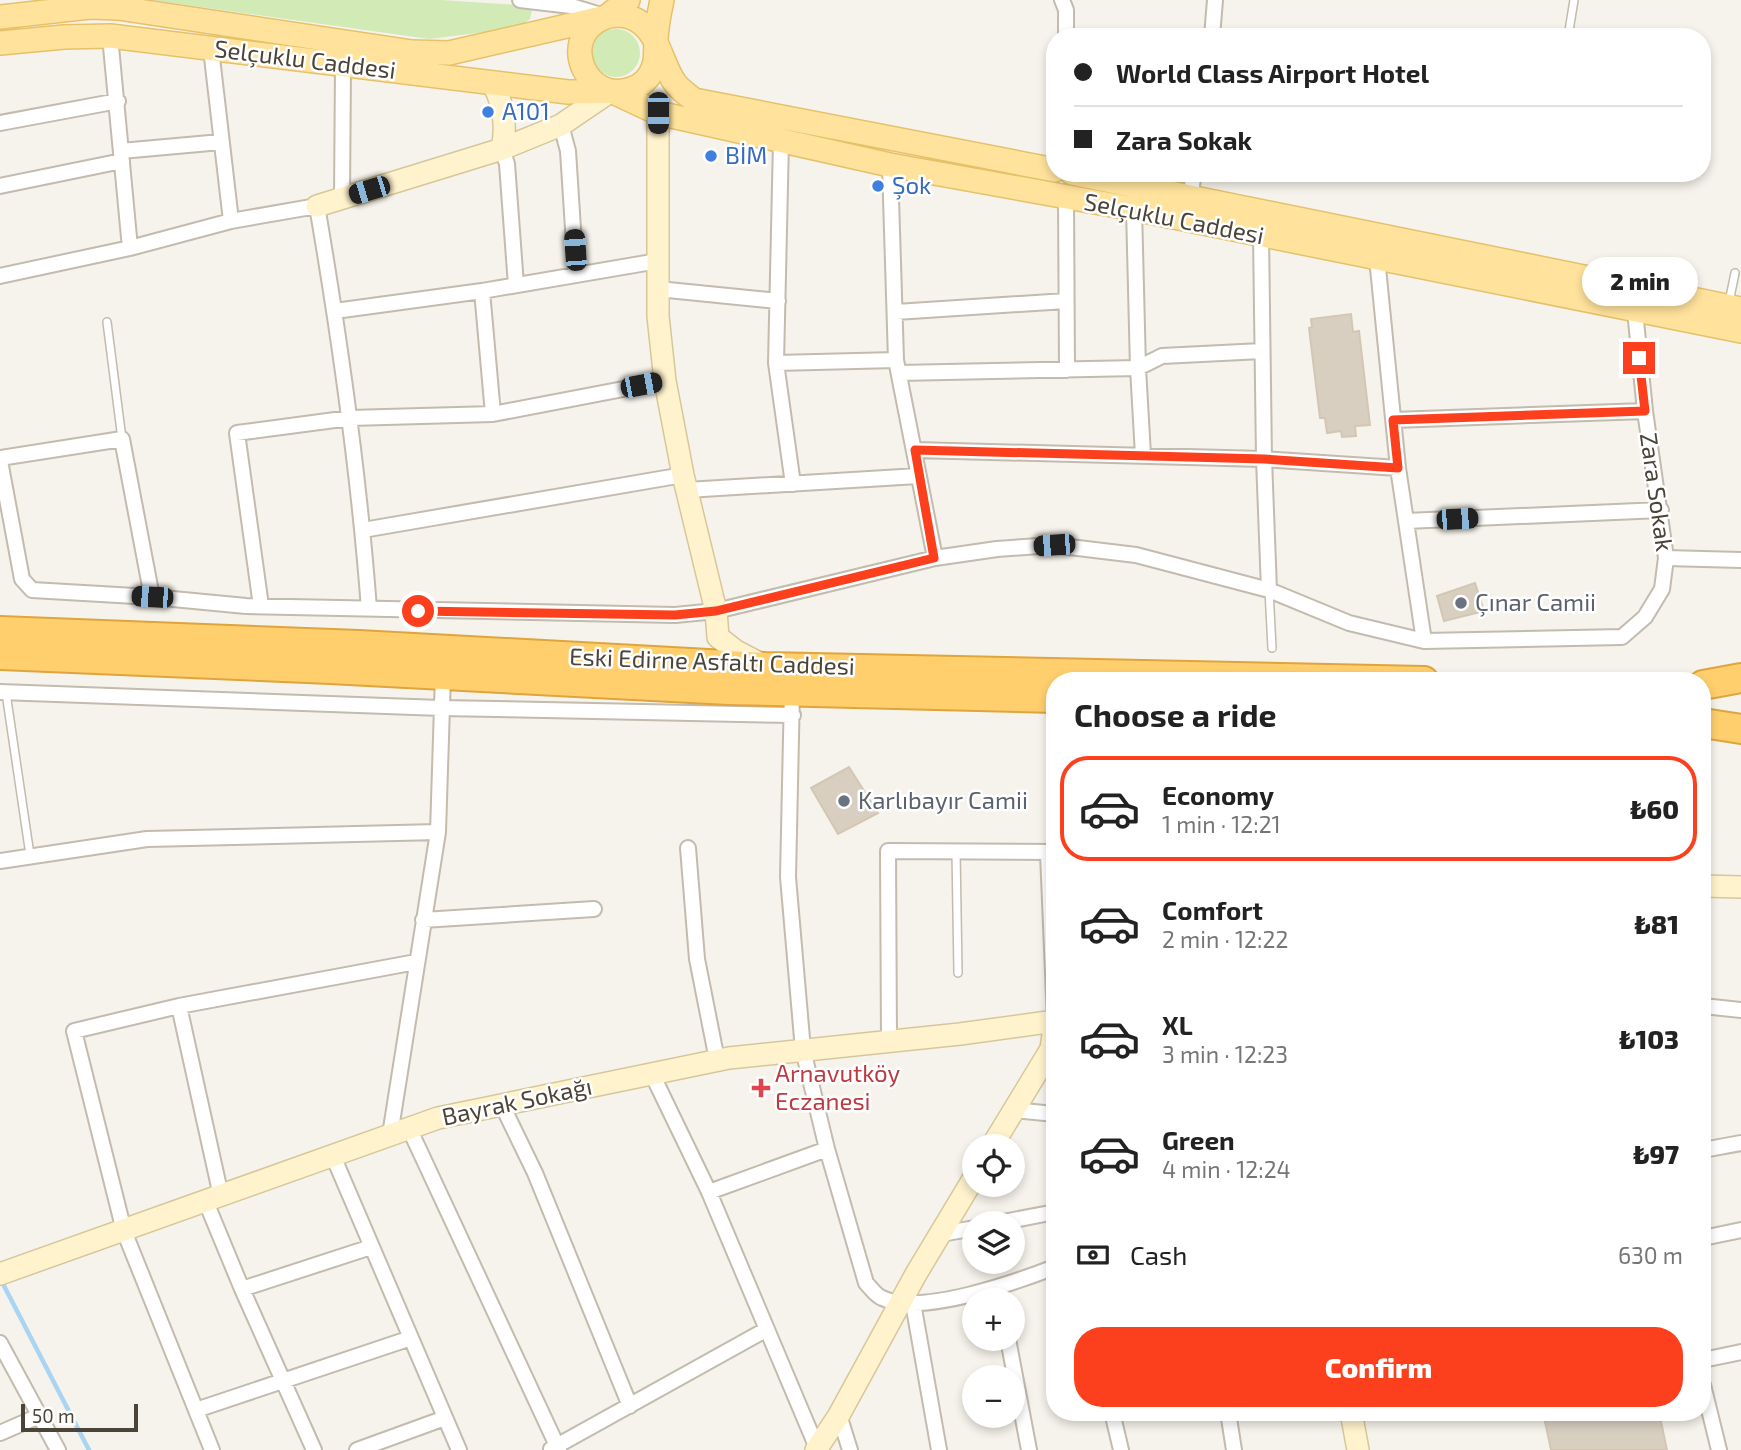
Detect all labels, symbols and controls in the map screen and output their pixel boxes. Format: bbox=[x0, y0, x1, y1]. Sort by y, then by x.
street label: Selçuklu Caddesi bbox=[213, 33, 398, 85]
text: World Class Airport Hotel bbox=[1116, 57, 1429, 88]
car bbox=[648, 92, 669, 134]
place label: A101 bbox=[502, 96, 550, 125]
marker: A101 bbox=[480, 104, 496, 120]
text: Zara Sokak bbox=[1116, 124, 1252, 155]
place label: BİM bbox=[725, 140, 767, 169]
marker: BİM bbox=[703, 148, 719, 164]
place label: Şok bbox=[892, 170, 931, 200]
car bbox=[346, 174, 393, 206]
marker: Şok bbox=[870, 178, 886, 194]
street label: Selçuklu Caddesi bbox=[1082, 186, 1267, 250]
car bbox=[564, 228, 587, 272]
callout: 2 min bbox=[1581, 256, 1697, 306]
text: 2 min bbox=[1610, 267, 1670, 295]
route end bbox=[1623, 342, 1655, 374]
car bbox=[619, 371, 664, 399]
street label: Zara Sokak bbox=[1635, 431, 1680, 553]
car bbox=[1436, 507, 1479, 531]
car bbox=[1033, 533, 1076, 557]
car bbox=[131, 585, 174, 609]
place label: Çınar Camii bbox=[1475, 587, 1596, 617]
route start bbox=[402, 595, 434, 627]
marker: Çınar Camii bbox=[1453, 595, 1469, 611]
street label: Eski Edirne Asfaltı Caddesi bbox=[569, 641, 855, 680]
text: Choose a ride bbox=[1074, 695, 1277, 733]
icon: car bbox=[1078, 777, 1141, 840]
text: Economy bbox=[1162, 779, 1274, 810]
place label: Karlıbayır Camii bbox=[858, 785, 1028, 814]
marker: Karlıbayır Camii bbox=[836, 793, 852, 809]
text: ₺60 bbox=[1630, 793, 1679, 824]
text: 1 min · 12:21 bbox=[1162, 810, 1281, 838]
icon: car bbox=[1078, 892, 1141, 955]
text: Comfort bbox=[1162, 894, 1263, 925]
text: ₺81 bbox=[1635, 908, 1679, 939]
text: 2 min · 12:22 bbox=[1162, 925, 1288, 953]
icon: car bbox=[1078, 1007, 1141, 1070]
text: XL bbox=[1162, 1009, 1193, 1040]
text: ₺103 bbox=[1619, 1023, 1679, 1054]
text: 3 min · 12:23 bbox=[1162, 1040, 1288, 1068]
place label: Arnavutköy Eczanesi bbox=[775, 1058, 901, 1115]
street label: Bayrak Sokağı bbox=[439, 1070, 594, 1131]
marker: Arnavutköy Eczanesi bbox=[753, 1080, 769, 1096]
icon: car bbox=[1078, 1122, 1141, 1185]
text: Green bbox=[1162, 1124, 1235, 1155]
map controls bbox=[962, 1134, 1025, 1428]
button: locate bbox=[962, 1134, 1025, 1197]
text: ₺97 bbox=[1633, 1138, 1679, 1169]
text: 4 min · 12:24 bbox=[1162, 1155, 1291, 1183]
button: layers bbox=[962, 1211, 1025, 1274]
icon: cash bbox=[1074, 1236, 1112, 1274]
text: Cash bbox=[1130, 1239, 1187, 1270]
text: 630 m bbox=[1618, 1241, 1683, 1269]
button: + bbox=[962, 1288, 1025, 1351]
button: Confirm bbox=[1074, 1327, 1683, 1407]
button: − bbox=[962, 1365, 1025, 1428]
scale bar bbox=[21, 1401, 138, 1433]
text: 50 m bbox=[32, 1404, 75, 1427]

